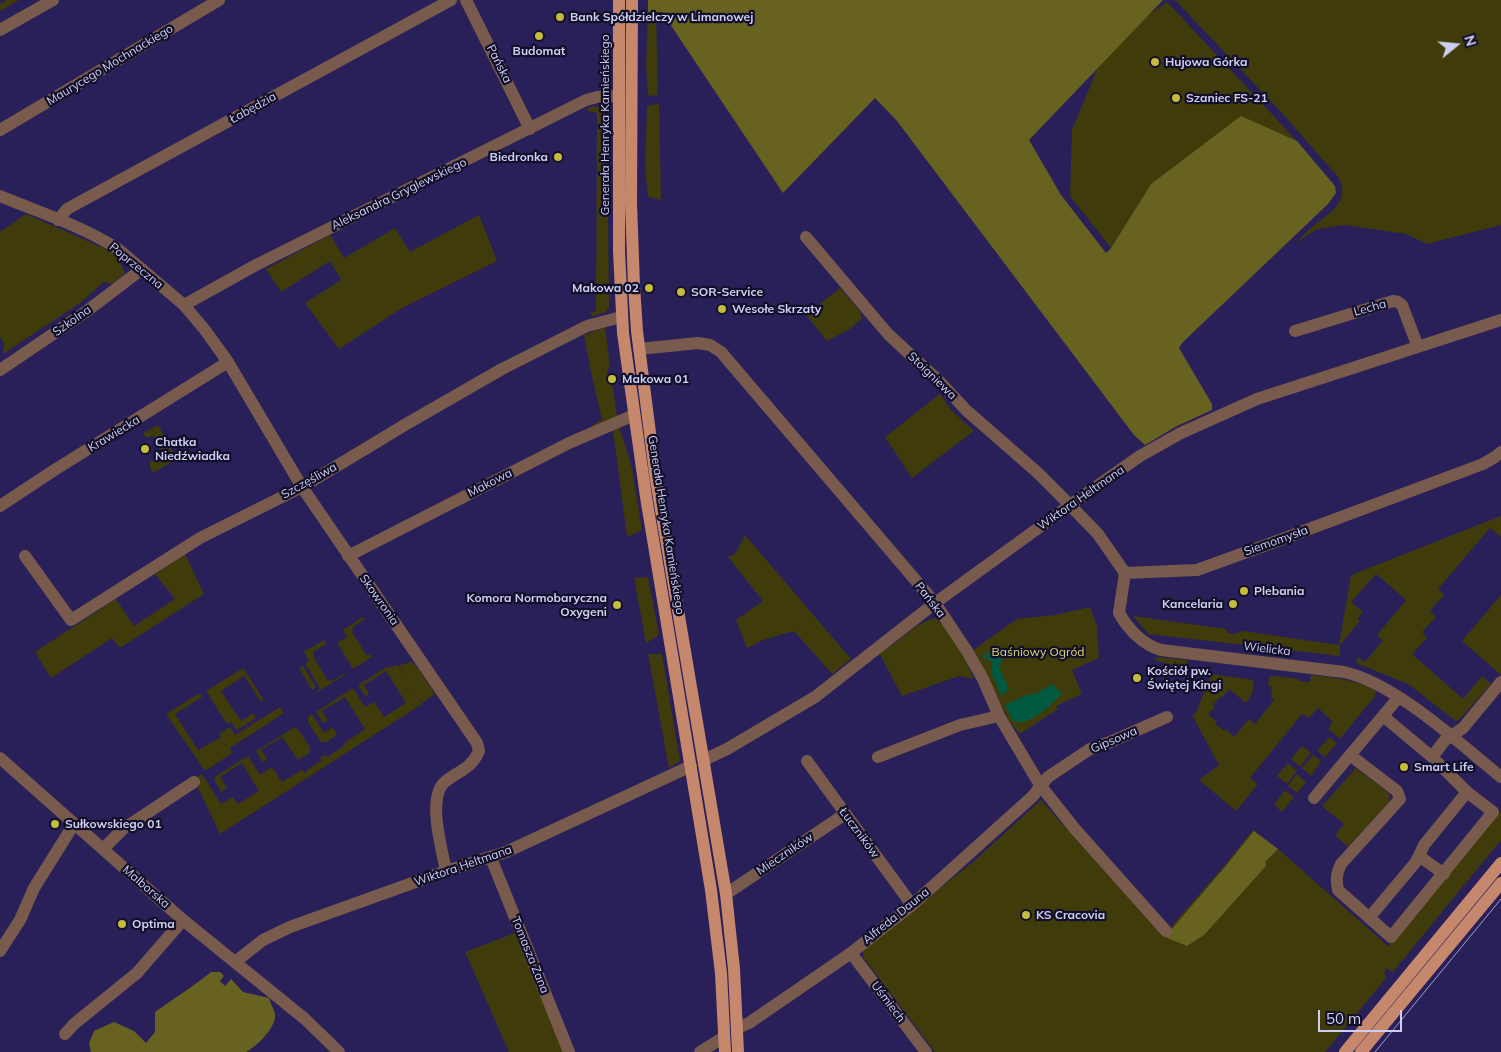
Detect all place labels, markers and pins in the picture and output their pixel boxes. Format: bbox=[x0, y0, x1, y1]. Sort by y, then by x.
place label: Bank Spółdzielczy w Limanowej bbox=[570, 10, 753, 24]
marker: Bank Spółdzielczy w Limanowej bbox=[554, 11, 566, 23]
marker: Budomat bbox=[533, 30, 545, 42]
place label: Budomat bbox=[513, 44, 565, 58]
place label: Hujowa Górka bbox=[1165, 55, 1247, 69]
marker: Hujowa Górka bbox=[1149, 56, 1161, 68]
place label: Szaniec FS-21 bbox=[1186, 91, 1268, 105]
marker: Szaniec FS-21 bbox=[1170, 92, 1182, 104]
place label: Biedronka bbox=[490, 150, 548, 164]
marker: Biedronka bbox=[552, 151, 564, 163]
place label: Makowa 02 bbox=[572, 281, 639, 295]
marker: Makowa 02 bbox=[643, 282, 655, 294]
place label: SOR-Service bbox=[691, 285, 763, 299]
marker: SOR-Service bbox=[675, 286, 687, 298]
place label: Wesołe Skrzaty bbox=[732, 302, 821, 316]
marker: Wesołe Skrzaty bbox=[716, 303, 728, 315]
place label: Makowa 01 bbox=[622, 372, 689, 386]
marker: Makowa 01 bbox=[606, 373, 618, 385]
place label: Chatka Niedźwiadka bbox=[155, 435, 230, 463]
marker: Chatka Niedźwiadka bbox=[139, 443, 151, 455]
place label: Plebania bbox=[1254, 584, 1304, 598]
marker: Plebania bbox=[1238, 585, 1250, 597]
place label: Komora Normobaryczna Oxygeni bbox=[467, 591, 607, 619]
place label: Kancelaria bbox=[1162, 597, 1223, 611]
marker: Kancelaria bbox=[1227, 598, 1239, 610]
marker: Komora Normobaryczna Oxygeni bbox=[611, 599, 623, 611]
place label: Kościół pw. Świętej Kingi bbox=[1147, 664, 1221, 692]
marker: Kościół pw. Świętej Kingi bbox=[1131, 672, 1143, 684]
place label: Smart Life bbox=[1414, 760, 1474, 774]
marker: Smart Life bbox=[1398, 761, 1410, 773]
place label: Sułkowskiego 01 bbox=[65, 817, 162, 831]
marker: Sułkowskiego 01 bbox=[49, 818, 61, 830]
place label: KS Cracovia bbox=[1036, 908, 1105, 922]
marker: KS Cracovia bbox=[1020, 909, 1032, 921]
place label: Optima bbox=[132, 917, 175, 931]
marker: Optima bbox=[116, 918, 128, 930]

